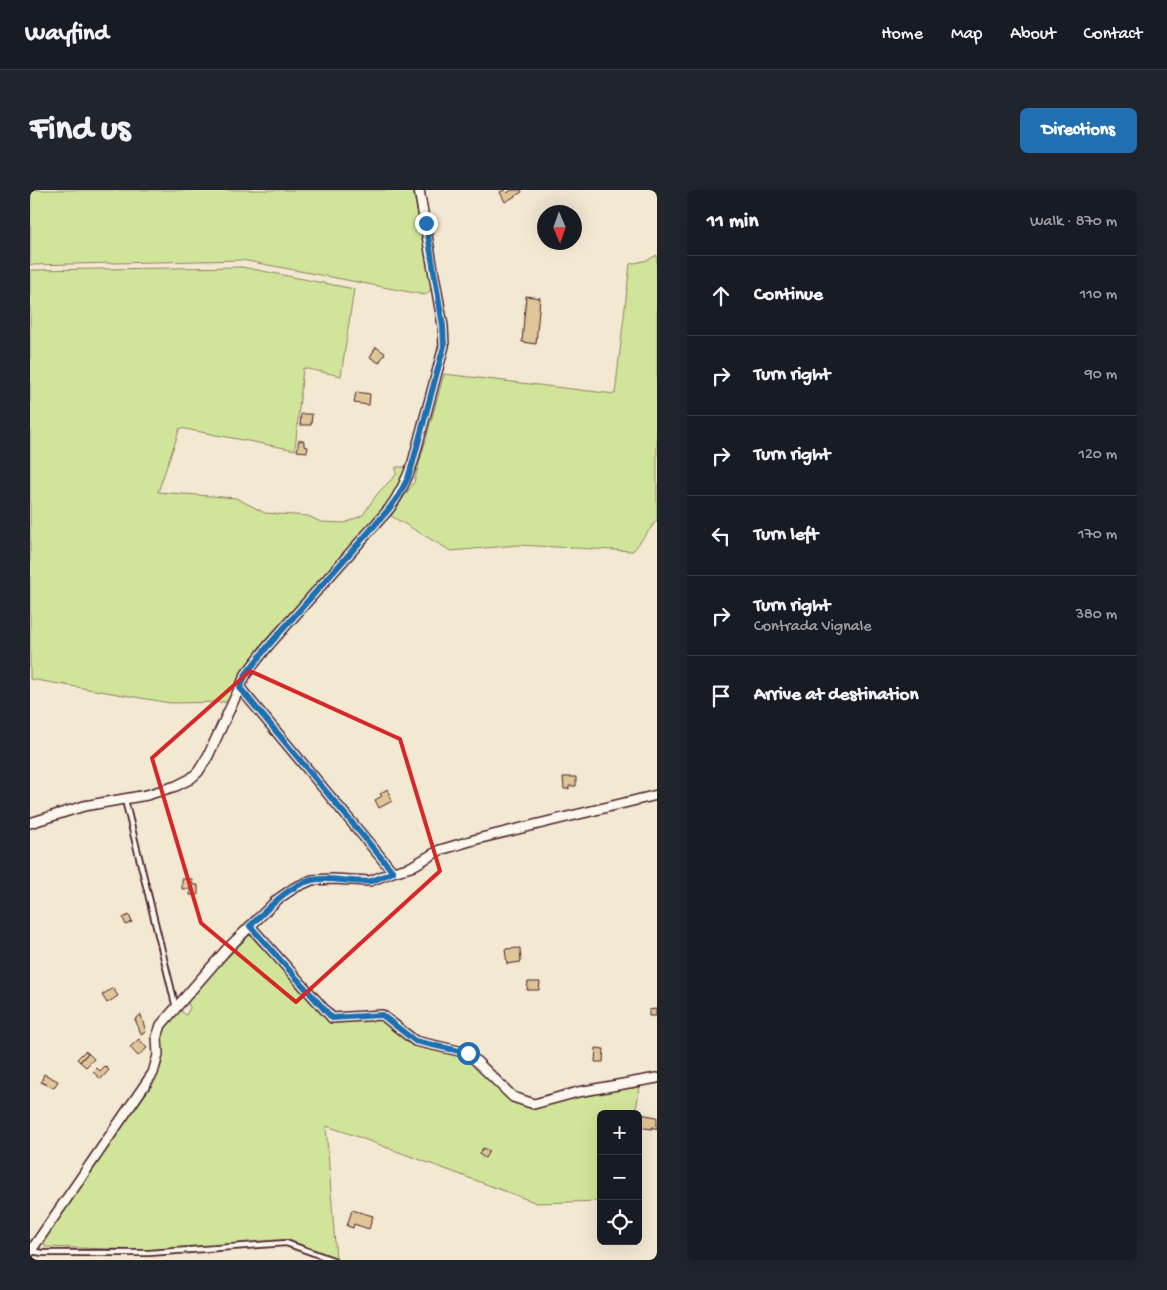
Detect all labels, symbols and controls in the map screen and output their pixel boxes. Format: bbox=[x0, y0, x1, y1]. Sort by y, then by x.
text: Wayfind bbox=[25, 20, 109, 49]
text: Home bbox=[881, 24, 923, 45]
text: Map bbox=[951, 24, 982, 45]
text: About bbox=[1010, 24, 1056, 45]
text: Contact bbox=[1084, 24, 1142, 45]
button: Directions bbox=[1020, 108, 1137, 153]
text: Find us bbox=[30, 110, 130, 151]
north arrow bbox=[537, 205, 582, 250]
text: 11 min bbox=[707, 210, 758, 235]
route end bbox=[415, 212, 438, 235]
text: Walk · 870 m bbox=[1030, 213, 1117, 232]
icon: ahead bbox=[707, 282, 735, 310]
text: Continue bbox=[754, 284, 823, 307]
text: 110 m bbox=[1080, 286, 1117, 305]
icon: right bbox=[707, 362, 735, 390]
text: Turn right bbox=[754, 364, 830, 387]
text: 90 m bbox=[1085, 366, 1117, 385]
icon: right bbox=[707, 442, 735, 470]
text: Turn right bbox=[754, 444, 830, 467]
text: 120 m bbox=[1078, 446, 1117, 465]
icon: left bbox=[707, 522, 735, 550]
text: Turn left bbox=[754, 524, 818, 547]
text: 170 m bbox=[1078, 526, 1117, 545]
text: Turn right bbox=[754, 595, 830, 618]
icon: right bbox=[707, 602, 735, 630]
text: 380 m bbox=[1076, 606, 1117, 625]
text: Contrada Vignale bbox=[754, 618, 871, 637]
icon: arrive bbox=[707, 682, 735, 710]
text: Arrive at destination bbox=[754, 684, 918, 707]
route start bbox=[457, 1042, 480, 1065]
map controls bbox=[597, 1110, 642, 1245]
button: + bbox=[597, 1110, 642, 1155]
button: − bbox=[597, 1155, 642, 1200]
button: locate bbox=[597, 1200, 642, 1245]

